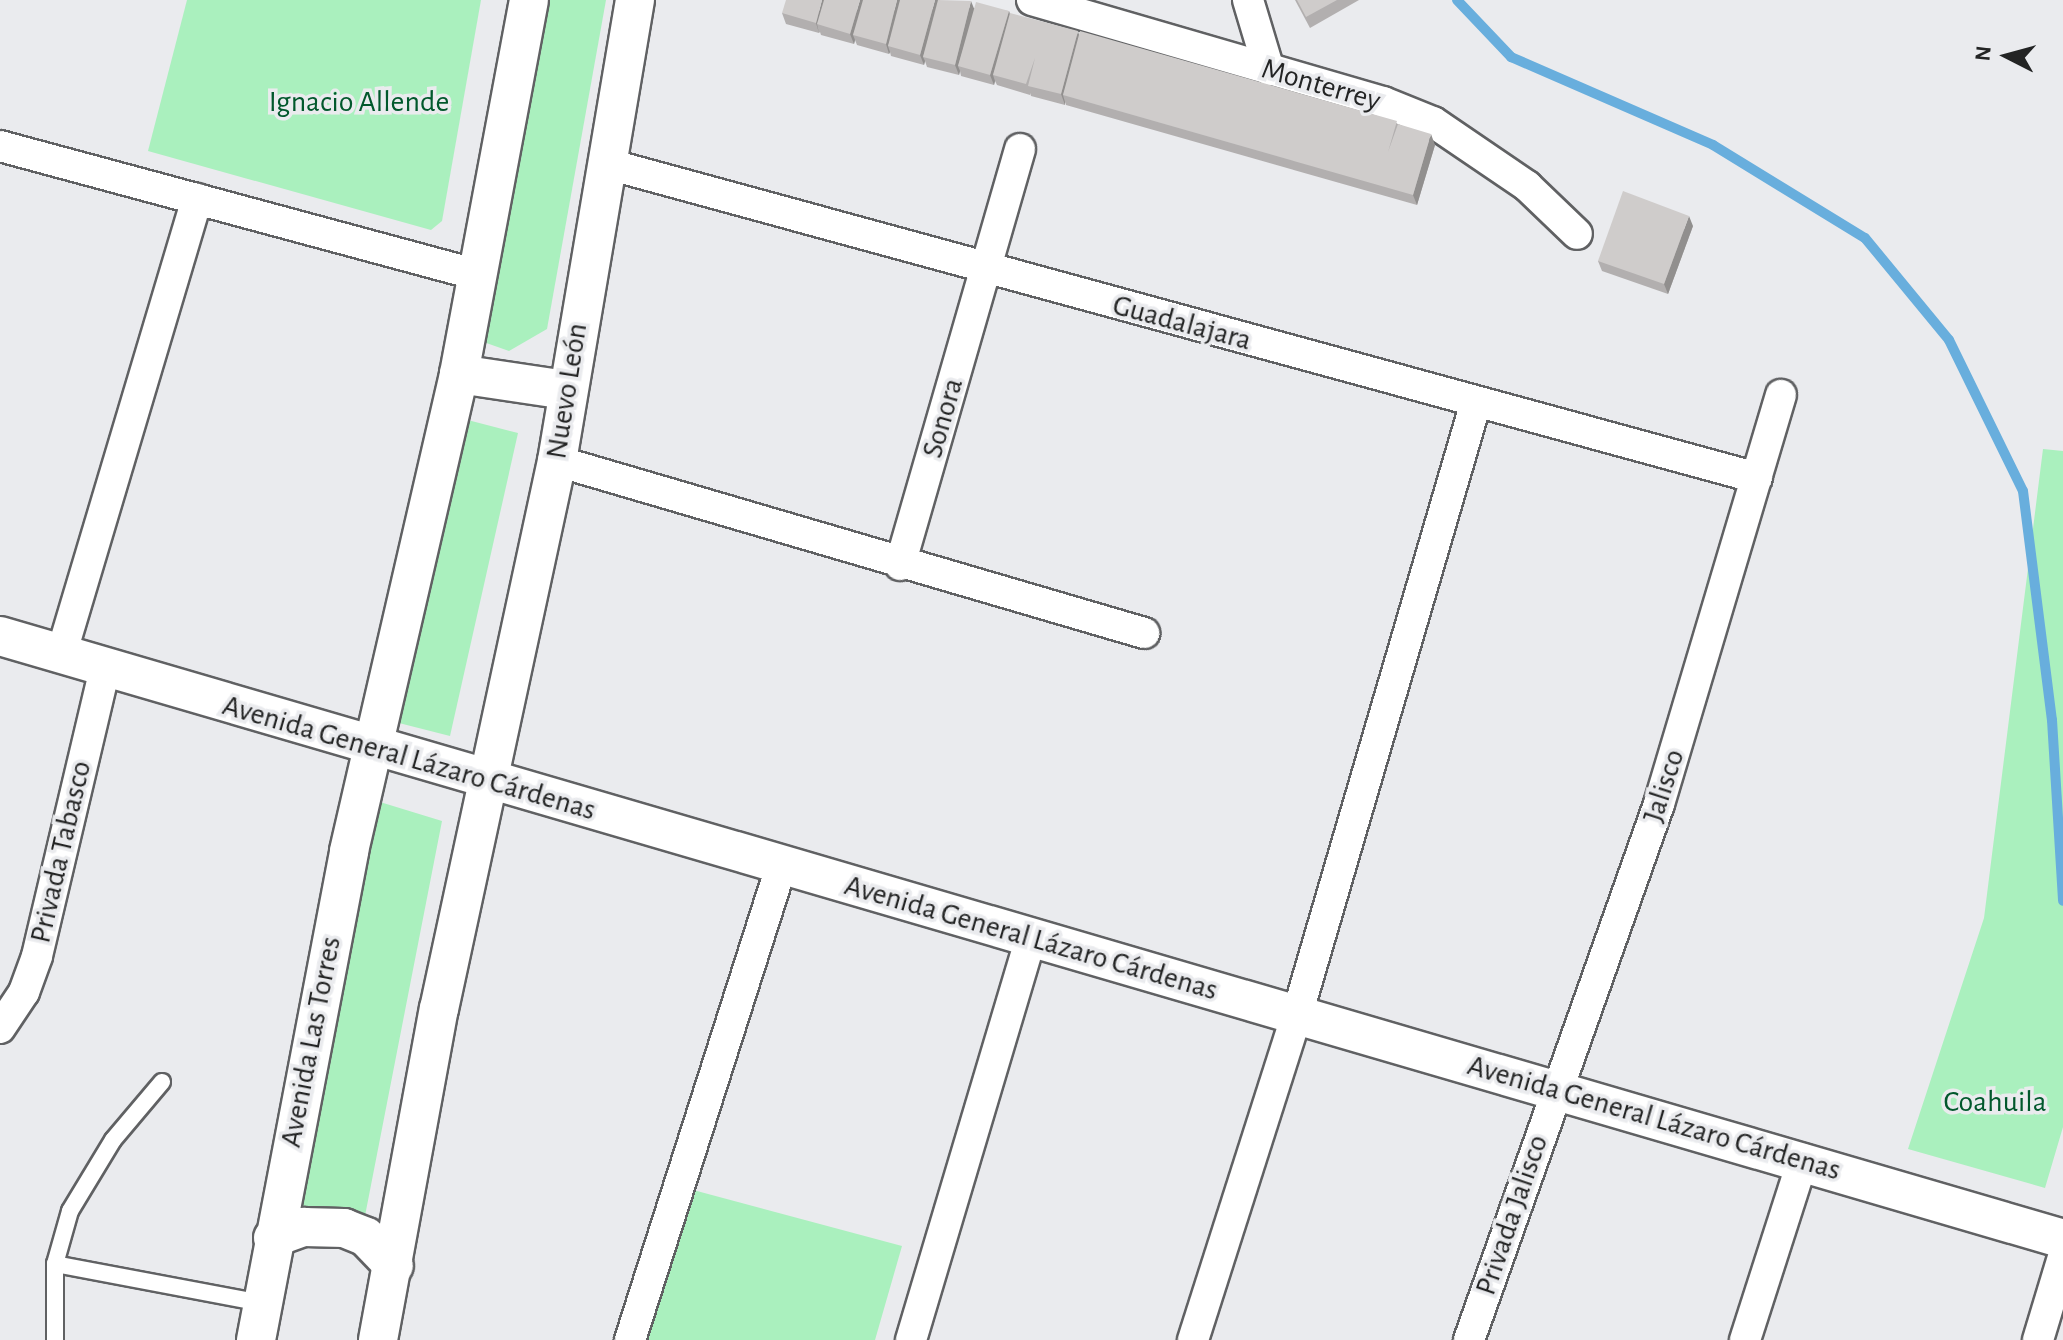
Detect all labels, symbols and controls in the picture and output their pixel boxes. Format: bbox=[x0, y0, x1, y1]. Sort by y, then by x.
north arrow bbox=[1967, 16, 2047, 96]
text: N bbox=[1971, 45, 1995, 62]
street label: Monterrey bbox=[1257, 51, 1385, 119]
park label: Ignacio Allende bbox=[269, 84, 449, 120]
street label: Guadalajara bbox=[1109, 287, 1255, 359]
street label: Nuevo León bbox=[539, 321, 595, 461]
street label: Sonora bbox=[915, 374, 971, 462]
street label: Avenida General Lázaro Cárdenas bbox=[218, 687, 600, 829]
street label: Jalisco bbox=[1635, 745, 1693, 827]
street label: Privada Tabasco bbox=[23, 757, 99, 947]
street label: Avenida General Lázaro Cárdenas bbox=[840, 867, 1222, 1009]
street label: Avenida Las Torres bbox=[273, 934, 349, 1150]
street label: Avenida General Lázaro Cárdenas bbox=[1463, 1047, 1845, 1189]
park label: Coahuila bbox=[1943, 1084, 2047, 1120]
street label: Privada Jalisco bbox=[1468, 1130, 1556, 1300]

